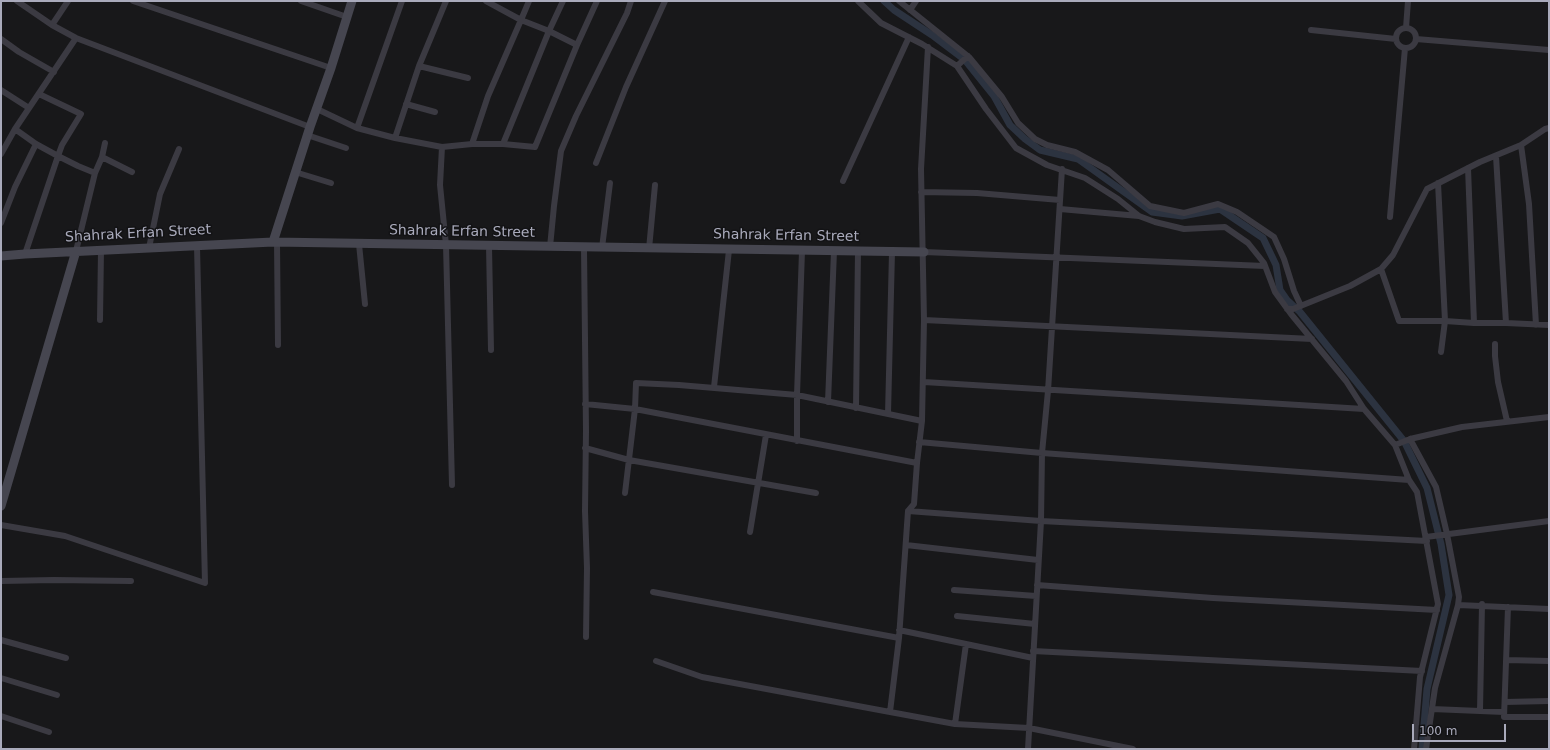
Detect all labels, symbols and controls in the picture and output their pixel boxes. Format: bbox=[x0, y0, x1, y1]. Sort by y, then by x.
street label: Shahrak Erfan Street bbox=[65, 222, 211, 246]
street label: Shahrak Erfan Street bbox=[389, 222, 535, 242]
street label: Shahrak Erfan Street bbox=[713, 226, 859, 246]
scale bar bbox=[1414, 716, 1508, 742]
text: 100 m bbox=[1419, 724, 1457, 738]

